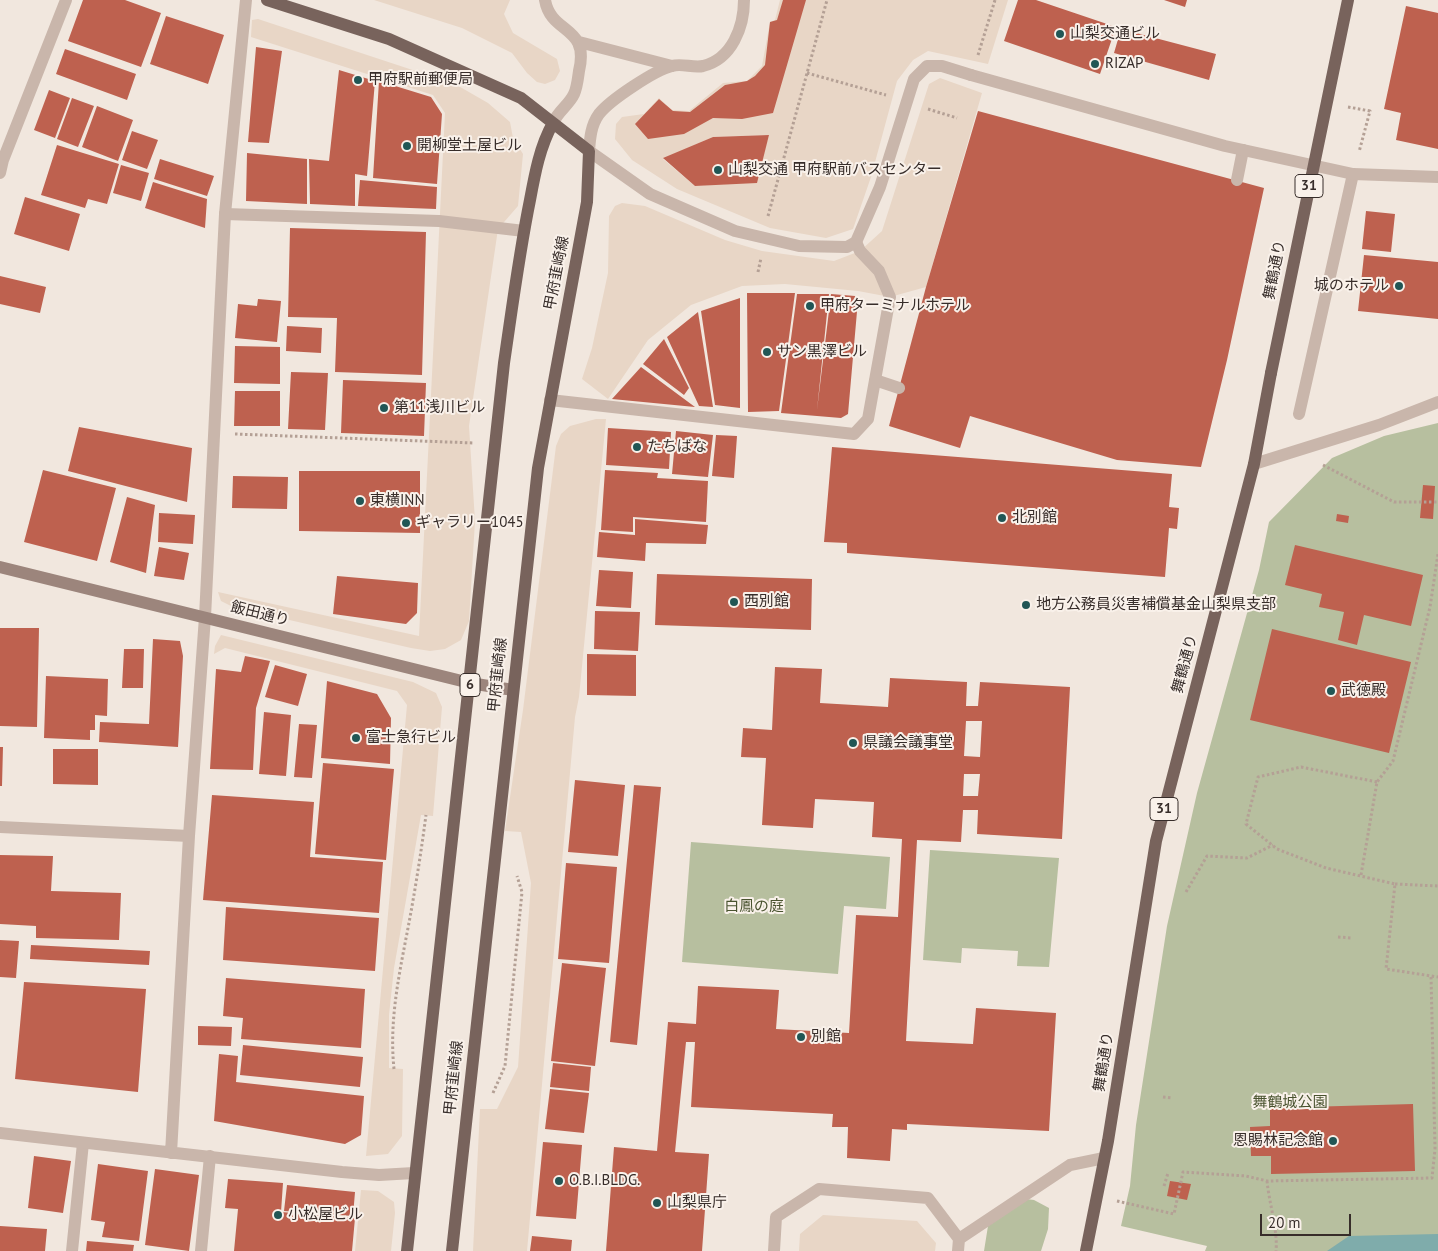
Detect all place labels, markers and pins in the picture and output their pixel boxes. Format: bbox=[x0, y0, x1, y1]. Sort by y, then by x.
place label: 山梨交通ビル bbox=[1070, 25, 1160, 43]
marker: 山梨交通ビル bbox=[1054, 28, 1066, 40]
place label: RIZAP bbox=[1105, 55, 1143, 73]
marker: RIZAP bbox=[1089, 58, 1101, 70]
place label: 甲府駅前郵便局 bbox=[368, 71, 473, 89]
marker: 甲府駅前郵便局 bbox=[352, 74, 364, 86]
place label: 開柳堂土屋ビル bbox=[417, 137, 522, 155]
marker: 開柳堂土屋ビル bbox=[401, 140, 413, 152]
place label: 山梨交通 甲府駅前バスセンター bbox=[728, 161, 942, 179]
marker: 山梨交通 甲府駅前バスセンター bbox=[712, 164, 724, 176]
place label: 城のホテル bbox=[1314, 277, 1389, 295]
marker: 城のホテル bbox=[1393, 280, 1405, 292]
place label: 甲府ターミナルホテル bbox=[820, 297, 970, 315]
marker: 甲府ターミナルホテル bbox=[804, 300, 816, 312]
place label: サン黒澤ビル bbox=[777, 343, 867, 361]
marker: サン黒澤ビル bbox=[761, 346, 773, 358]
place label: 第11浅川ビル bbox=[394, 399, 485, 417]
marker: 第11浅川ビル bbox=[378, 402, 390, 414]
place label: たちばな bbox=[647, 438, 707, 456]
marker: たちばな bbox=[631, 441, 643, 453]
place label: 東横INN bbox=[370, 492, 425, 510]
marker: 東横INN bbox=[354, 495, 366, 507]
place label: 北別館 bbox=[1012, 509, 1057, 527]
marker: 北別館 bbox=[996, 512, 1008, 524]
place label: ギャラリー1045 bbox=[416, 514, 524, 532]
marker: ギャラリー1045 bbox=[400, 517, 412, 529]
place label: 西別館 bbox=[744, 593, 789, 611]
marker: 西別館 bbox=[728, 596, 740, 608]
place label: 地方公務員災害補償基金山梨県支部 bbox=[1036, 596, 1276, 614]
marker: 地方公務員災害補償基金山梨県支部 bbox=[1020, 599, 1032, 611]
place label: 武徳殿 bbox=[1341, 682, 1386, 700]
marker: 武徳殿 bbox=[1325, 685, 1337, 697]
place label: 富士急行ビル bbox=[366, 729, 456, 747]
marker: 富士急行ビル bbox=[350, 732, 362, 744]
place label: 県議会議事堂 bbox=[863, 734, 953, 752]
marker: 県議会議事堂 bbox=[847, 737, 859, 749]
place label: 別館 bbox=[811, 1028, 841, 1046]
marker: 別館 bbox=[795, 1031, 807, 1043]
place label: 恩賜林記念館 bbox=[1233, 1132, 1323, 1150]
marker: 恩賜林記念館 bbox=[1327, 1135, 1339, 1147]
place label: O.B.I.BLDG. bbox=[569, 1172, 640, 1190]
marker: O.B.I.BLDG. bbox=[553, 1175, 565, 1187]
place label: 山梨県庁 bbox=[667, 1194, 727, 1212]
marker: 山梨県庁 bbox=[651, 1197, 663, 1209]
place label: 小松屋ビル bbox=[288, 1206, 363, 1224]
marker: 小松屋ビル bbox=[272, 1209, 284, 1221]

